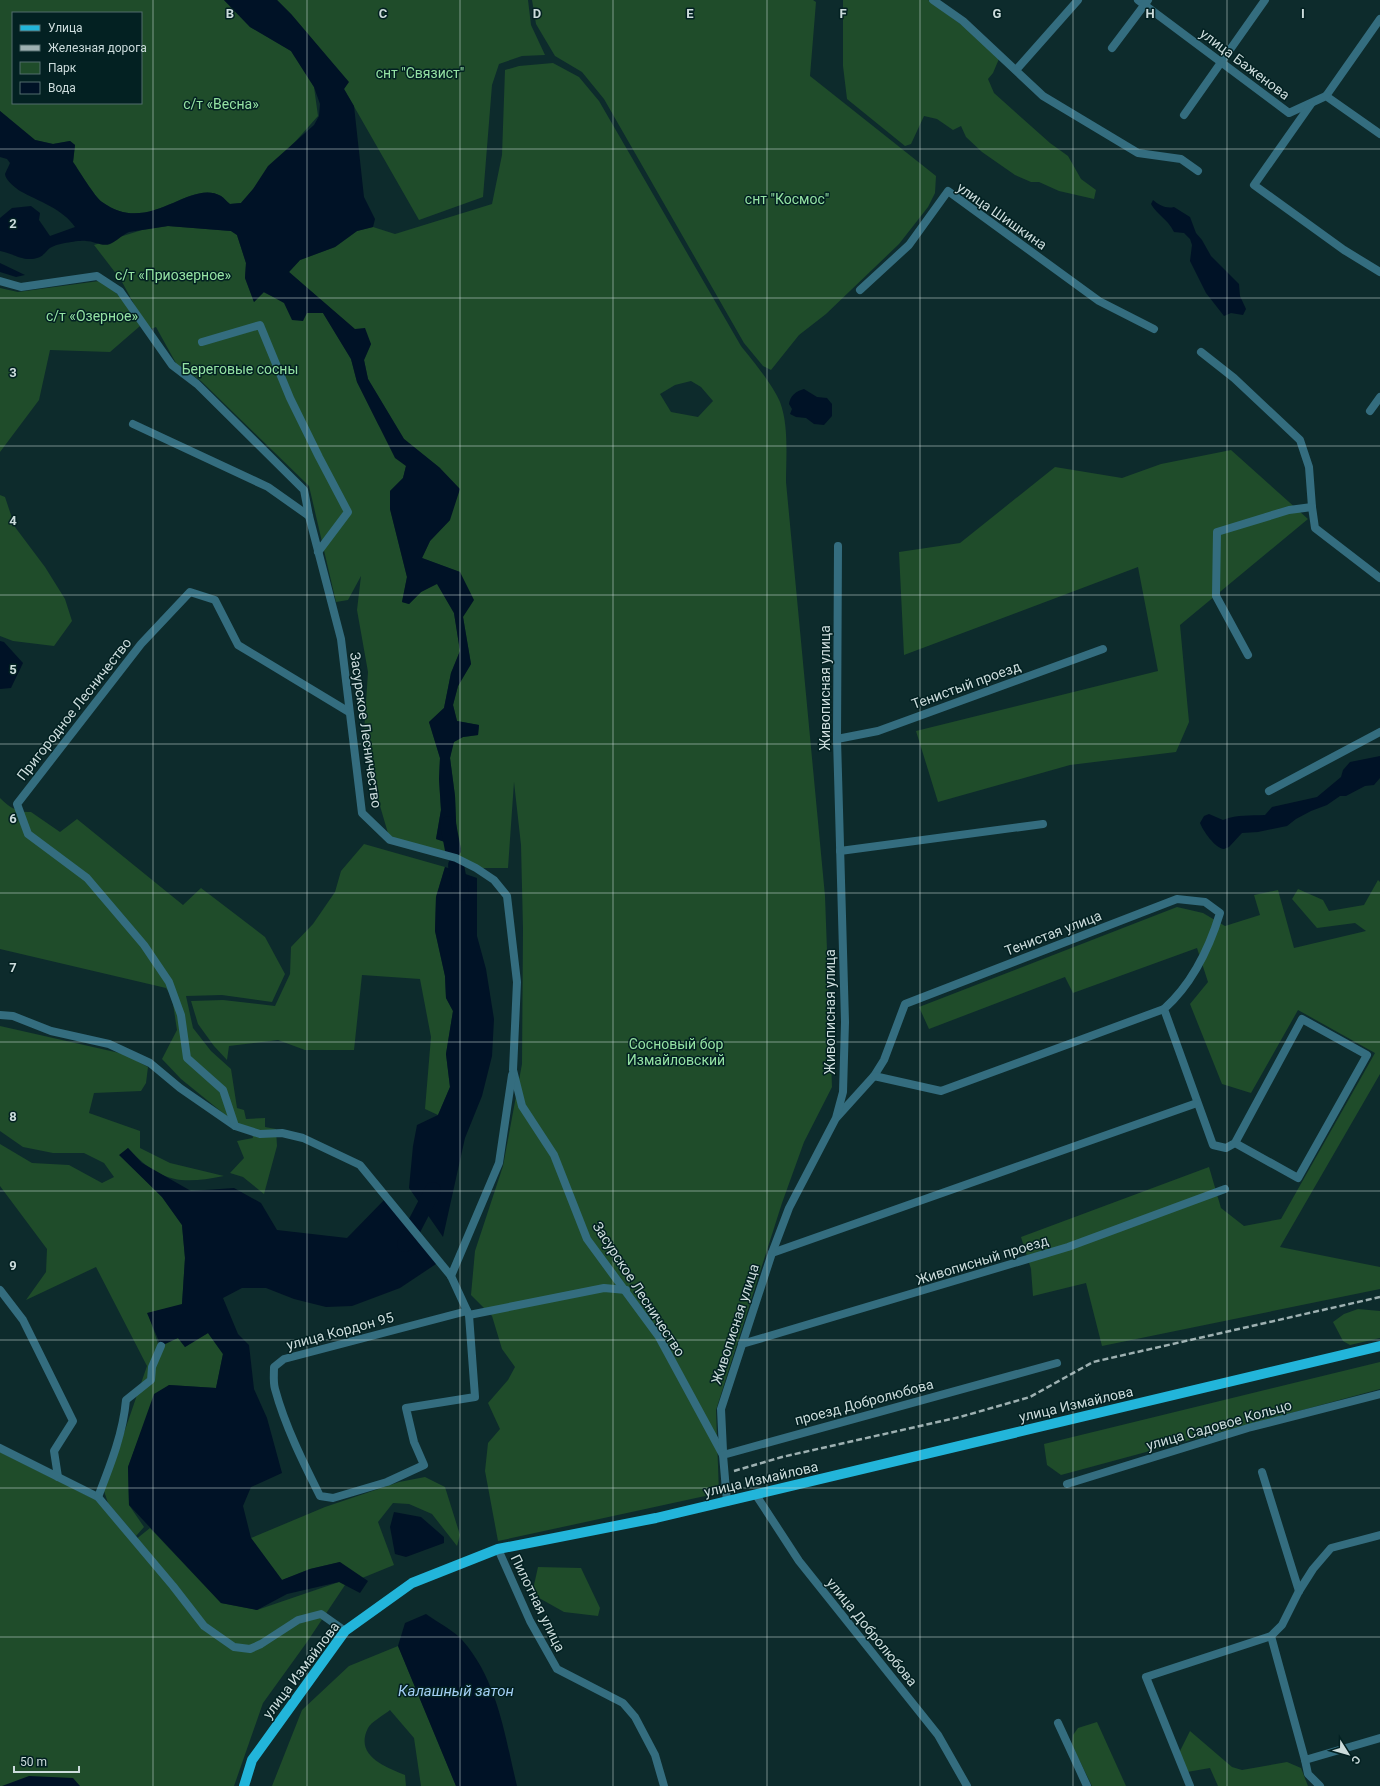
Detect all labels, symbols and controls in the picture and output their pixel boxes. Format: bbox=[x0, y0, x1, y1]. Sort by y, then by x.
text: B bbox=[226, 6, 234, 21]
text: C bbox=[379, 6, 388, 21]
text: D bbox=[533, 6, 541, 21]
text: E bbox=[686, 6, 694, 21]
text: F bbox=[839, 6, 847, 21]
text: G bbox=[993, 6, 1002, 21]
text: H bbox=[1145, 6, 1155, 21]
text: I bbox=[1301, 6, 1305, 21]
legend bbox=[12, 12, 142, 104]
text: Улица bbox=[48, 21, 83, 35]
street label: улица Баженова bbox=[1197, 25, 1293, 103]
text: Железная дорога bbox=[48, 41, 147, 55]
text: Парк bbox=[48, 61, 77, 75]
park label: снт "Связист" bbox=[376, 65, 464, 81]
text: Вода bbox=[48, 81, 76, 95]
park label: с/т «Весна» bbox=[183, 96, 259, 112]
street label: улица Шишкина bbox=[954, 179, 1050, 253]
park label: снт "Космос" bbox=[745, 191, 829, 207]
text: 2 bbox=[9, 216, 17, 231]
park label: с/т «Приозерное» bbox=[115, 267, 232, 283]
park label: с/т «Озерное» bbox=[46, 308, 138, 324]
park label: Береговые сосны bbox=[182, 361, 298, 377]
text: 3 bbox=[9, 365, 17, 380]
text: 4 bbox=[9, 513, 17, 528]
street label: Живописная улица bbox=[817, 625, 833, 751]
street label: Пригородное Лесничество bbox=[13, 635, 135, 783]
street label: Засурское Лесничество bbox=[347, 651, 385, 809]
street label: Тенистый проезд bbox=[909, 658, 1023, 712]
text: 5 bbox=[9, 662, 17, 677]
text: 6 bbox=[9, 811, 17, 826]
street label: Тенистая улица bbox=[1002, 907, 1104, 959]
street label: Живописная улица bbox=[822, 949, 838, 1075]
text: 7 bbox=[9, 960, 17, 975]
park label: Сосновый бор Измайловский bbox=[627, 1036, 725, 1068]
text: 8 bbox=[9, 1109, 17, 1124]
street label: Засурское Лесничество bbox=[589, 1219, 689, 1359]
street label: Живописный проезд bbox=[914, 1232, 1051, 1288]
text: 9 bbox=[9, 1258, 17, 1273]
street label: Живописная улица bbox=[708, 1262, 762, 1386]
street label: улица Кордон 95 bbox=[285, 1309, 395, 1353]
street label: проезд Добролюбова bbox=[793, 1376, 935, 1428]
street label: улица Измайлова bbox=[1017, 1383, 1135, 1425]
street label: улица Садовое Кольцо bbox=[1144, 1397, 1294, 1453]
street label: улица Измайлова bbox=[702, 1458, 820, 1500]
street label: Пилотная улица bbox=[508, 1552, 568, 1654]
street label: улица Добролюбова bbox=[823, 1575, 921, 1689]
street label: улица Измайлова bbox=[259, 1619, 343, 1721]
water label: Калашный затон bbox=[398, 1682, 514, 1700]
north arrow bbox=[1328, 1734, 1368, 1774]
scale bar bbox=[14, 1748, 79, 1774]
text: С bbox=[1348, 1753, 1363, 1767]
text: 50 m bbox=[20, 1755, 47, 1769]

